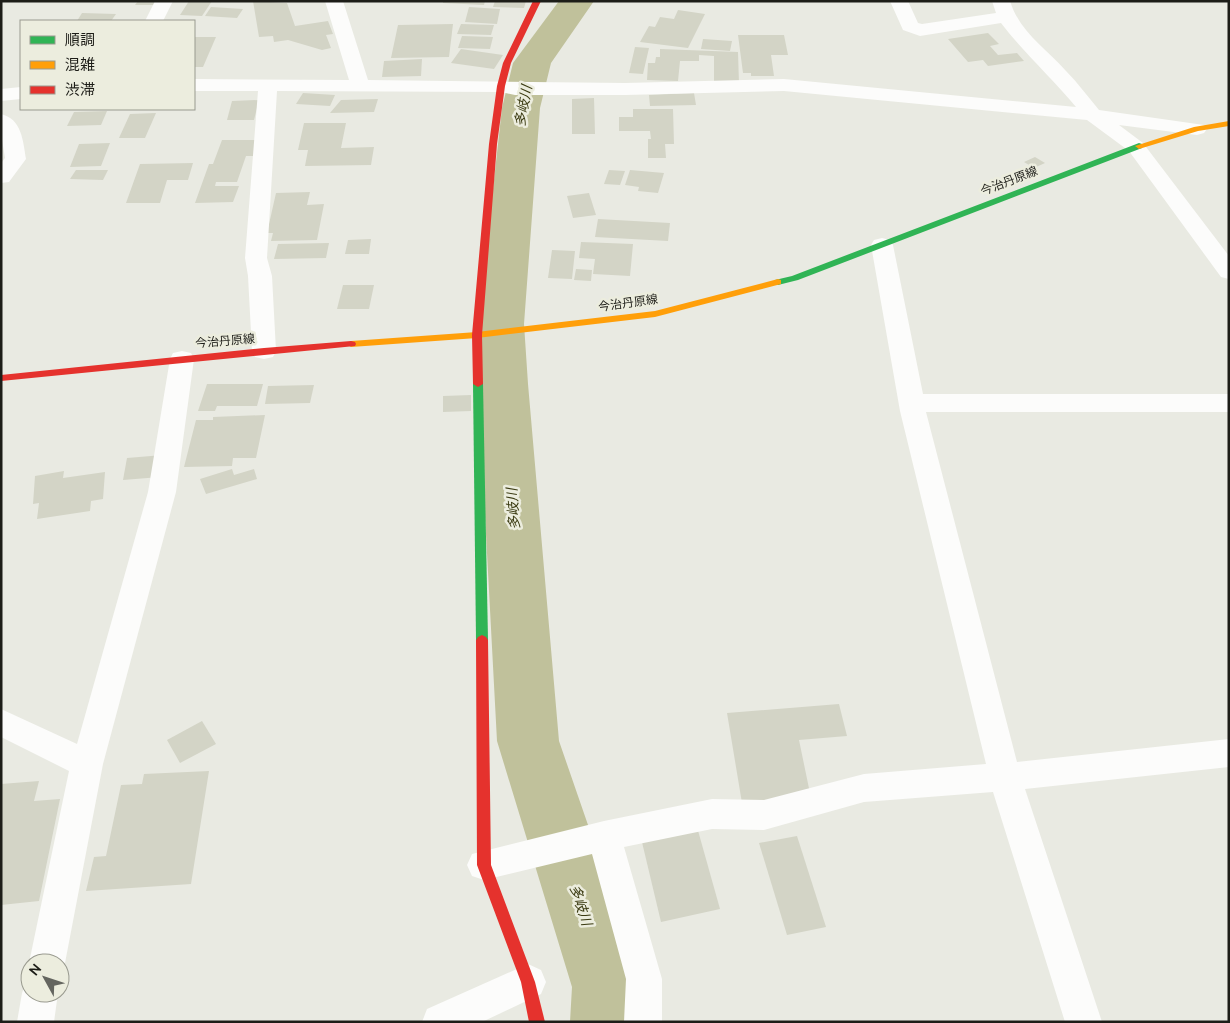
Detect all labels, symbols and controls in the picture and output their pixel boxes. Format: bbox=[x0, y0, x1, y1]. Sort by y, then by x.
legend bbox=[20, 20, 195, 110]
text: 順調 bbox=[65, 31, 95, 48]
text: 混雑 bbox=[65, 56, 95, 73]
text: 渋滞 bbox=[65, 81, 95, 98]
water label: 多岐川 bbox=[511, 82, 535, 128]
street label: 今治丹原線 bbox=[978, 164, 1039, 197]
street label: 今治丹原線 bbox=[597, 292, 659, 313]
street label: 今治丹原線 bbox=[194, 331, 255, 350]
water label: 多岐川 bbox=[503, 485, 522, 531]
water label: 多岐川 bbox=[567, 883, 596, 929]
north arrow bbox=[20, 953, 70, 1003]
text: N bbox=[26, 960, 45, 979]

